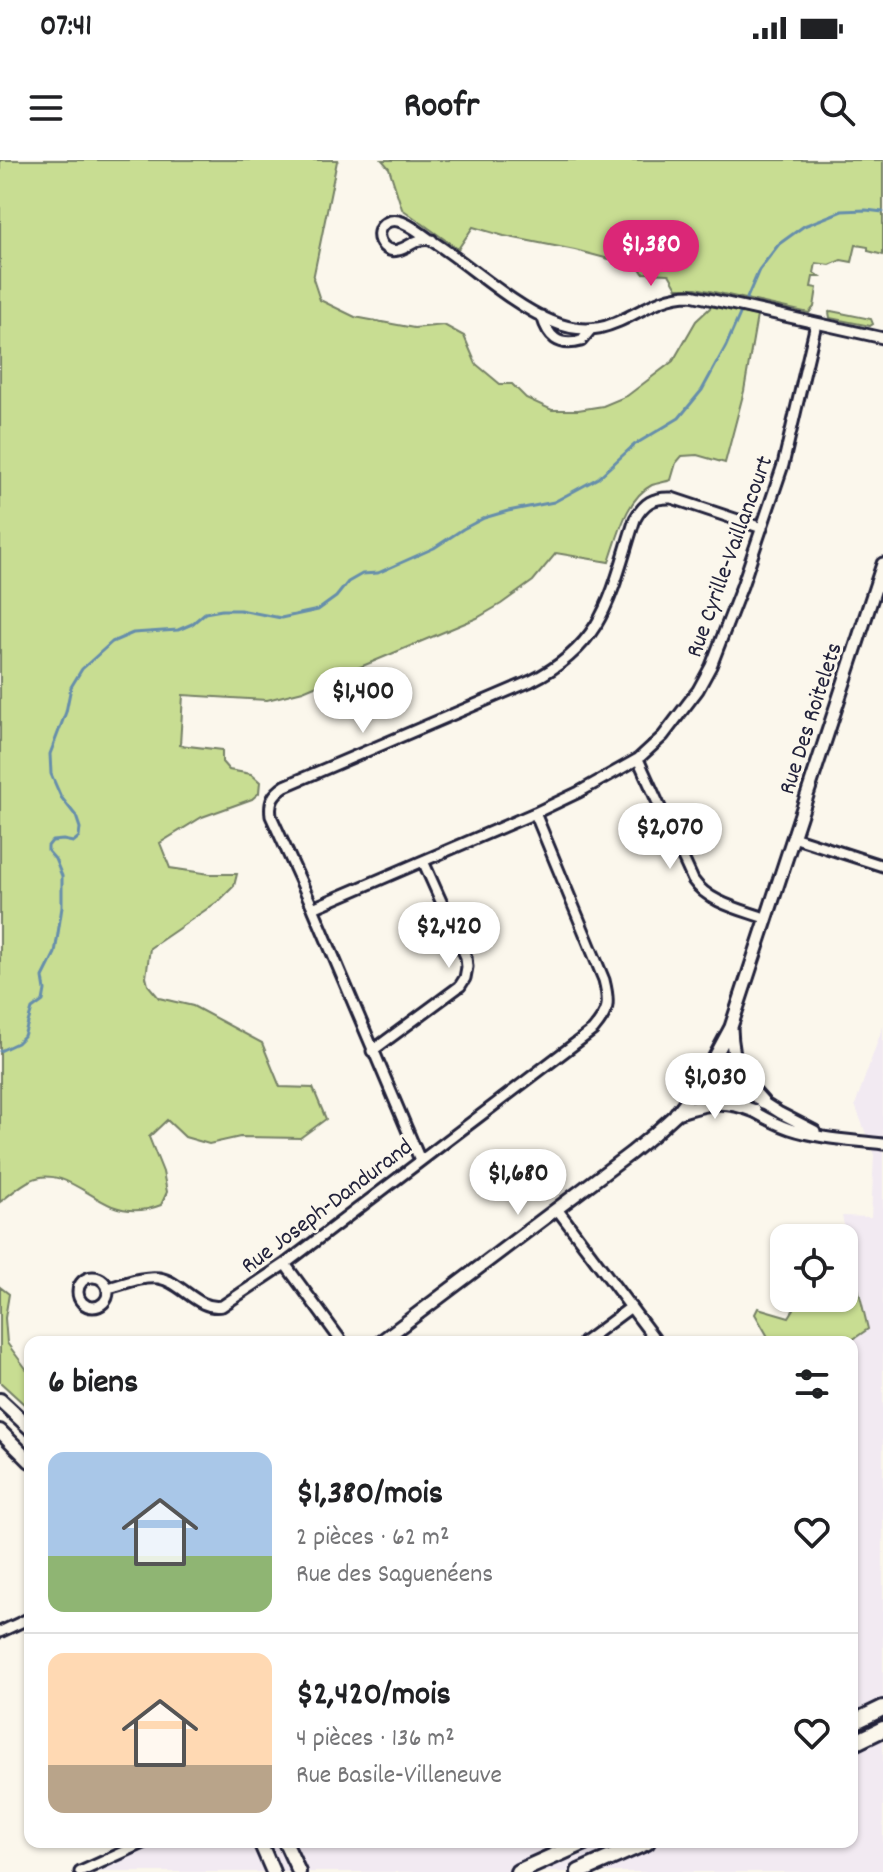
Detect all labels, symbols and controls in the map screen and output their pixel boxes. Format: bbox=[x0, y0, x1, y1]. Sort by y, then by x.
text: 07:41 bbox=[40, 7, 92, 50]
text: Roofr bbox=[404, 82, 479, 134]
icon: menu bbox=[24, 86, 68, 130]
icon: search bbox=[815, 86, 859, 130]
pin: $1,380 bbox=[586, 220, 716, 288]
text: $1,380 bbox=[621, 227, 681, 264]
street label: Rue Cyrille-Vaillancourt bbox=[678, 451, 783, 663]
street label: Rue Des Roitelets bbox=[771, 639, 852, 799]
pin: $1,400 bbox=[298, 667, 428, 735]
text: $1,400 bbox=[332, 674, 394, 711]
pin: $2,070 bbox=[605, 803, 735, 871]
text: $2,070 bbox=[636, 810, 704, 847]
pin: $2,420 bbox=[384, 902, 514, 970]
text: $2,420 bbox=[416, 909, 482, 946]
pin: $1,030 bbox=[650, 1053, 780, 1121]
text: $1,030 bbox=[683, 1060, 747, 1097]
street label: Rue Joseph-Dandurand bbox=[235, 1131, 421, 1283]
pin: $1,680 bbox=[453, 1149, 583, 1217]
text: $1,680 bbox=[487, 1156, 549, 1193]
map controls bbox=[770, 1224, 858, 1312]
button: locate bbox=[770, 1224, 858, 1312]
text: 6 biens bbox=[48, 1360, 138, 1409]
icon: filters bbox=[790, 1362, 834, 1406]
text: $1,380/mois bbox=[296, 1471, 443, 1520]
icon: home bbox=[112, 1484, 208, 1580]
icon: heart bbox=[790, 1510, 834, 1554]
text: 2 pièces · 62 m² bbox=[296, 1520, 449, 1557]
text: Rue des Saguenéens bbox=[296, 1557, 493, 1594]
text: $2,420/mois bbox=[296, 1672, 451, 1721]
icon: home bbox=[112, 1685, 208, 1781]
icon: heart bbox=[790, 1711, 834, 1755]
text: 4 pièces · 136 m² bbox=[296, 1721, 455, 1758]
text: Rue Basile-Villeneuve bbox=[296, 1758, 502, 1795]

